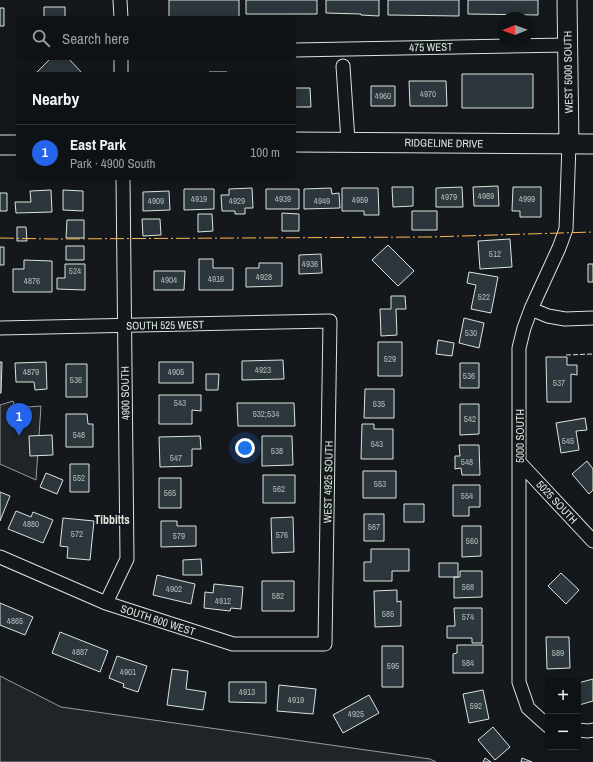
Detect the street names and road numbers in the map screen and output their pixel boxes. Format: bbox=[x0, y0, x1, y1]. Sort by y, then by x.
street label: WEST 5000 SOUTH bbox=[560, 31, 576, 113]
street label: 475 WEST bbox=[409, 40, 453, 54]
street label: RIDGELINE DRIVE bbox=[405, 135, 483, 151]
street label: SOUTH 525 WEST bbox=[126, 317, 204, 333]
street label: 4900 SOUTH bbox=[118, 366, 132, 420]
street label: 5000 SOUTH bbox=[513, 409, 527, 463]
street label: WEST 4925 SOUTH bbox=[320, 441, 336, 523]
street label: 5025 SOUTH bbox=[533, 477, 581, 527]
street label: SOUTH 600 WEST bbox=[119, 601, 198, 639]

